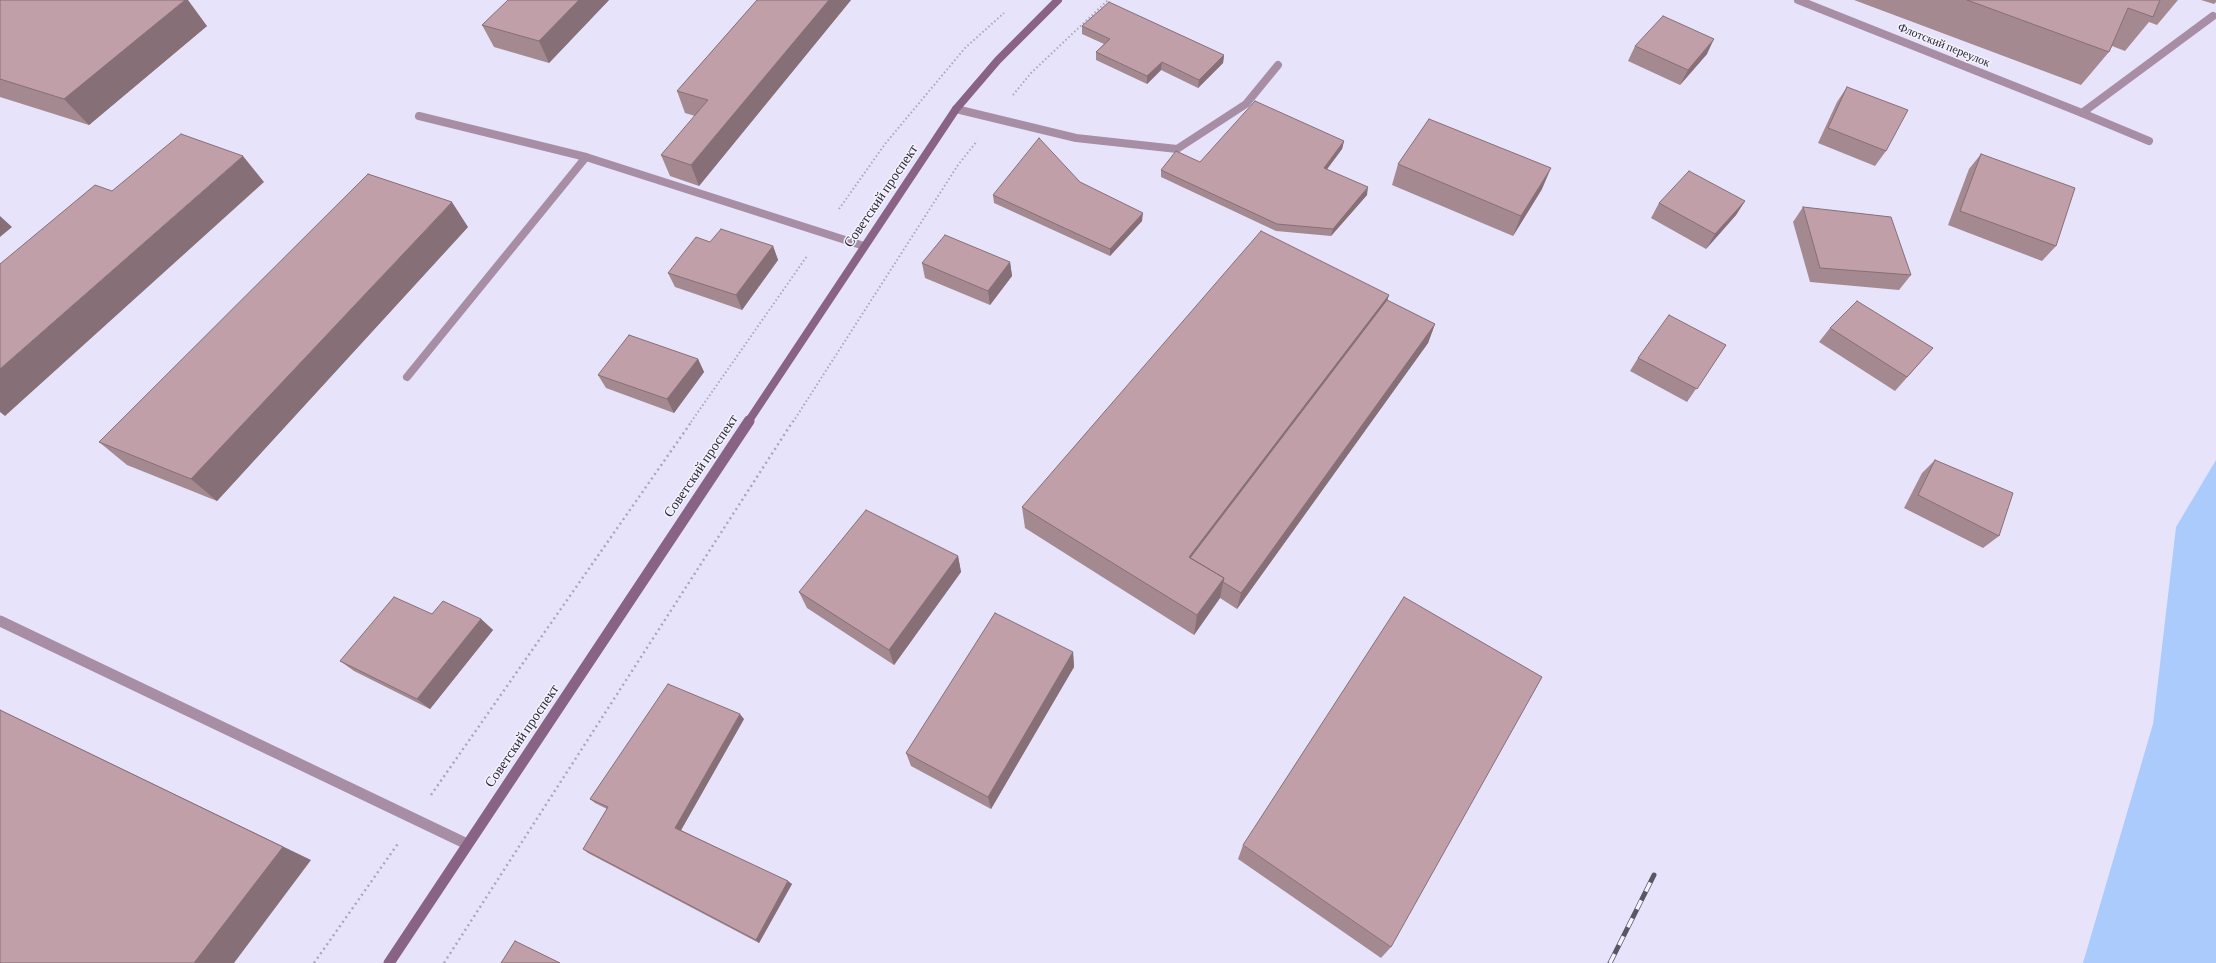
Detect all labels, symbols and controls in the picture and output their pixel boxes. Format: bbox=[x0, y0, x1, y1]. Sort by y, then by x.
street label: Флотский переулок bbox=[1896, 20, 1992, 70]
street label: Советский проспект bbox=[840, 141, 922, 251]
street label: Советский проспект bbox=[660, 411, 742, 521]
street label: Советский проспект bbox=[481, 681, 563, 791]

